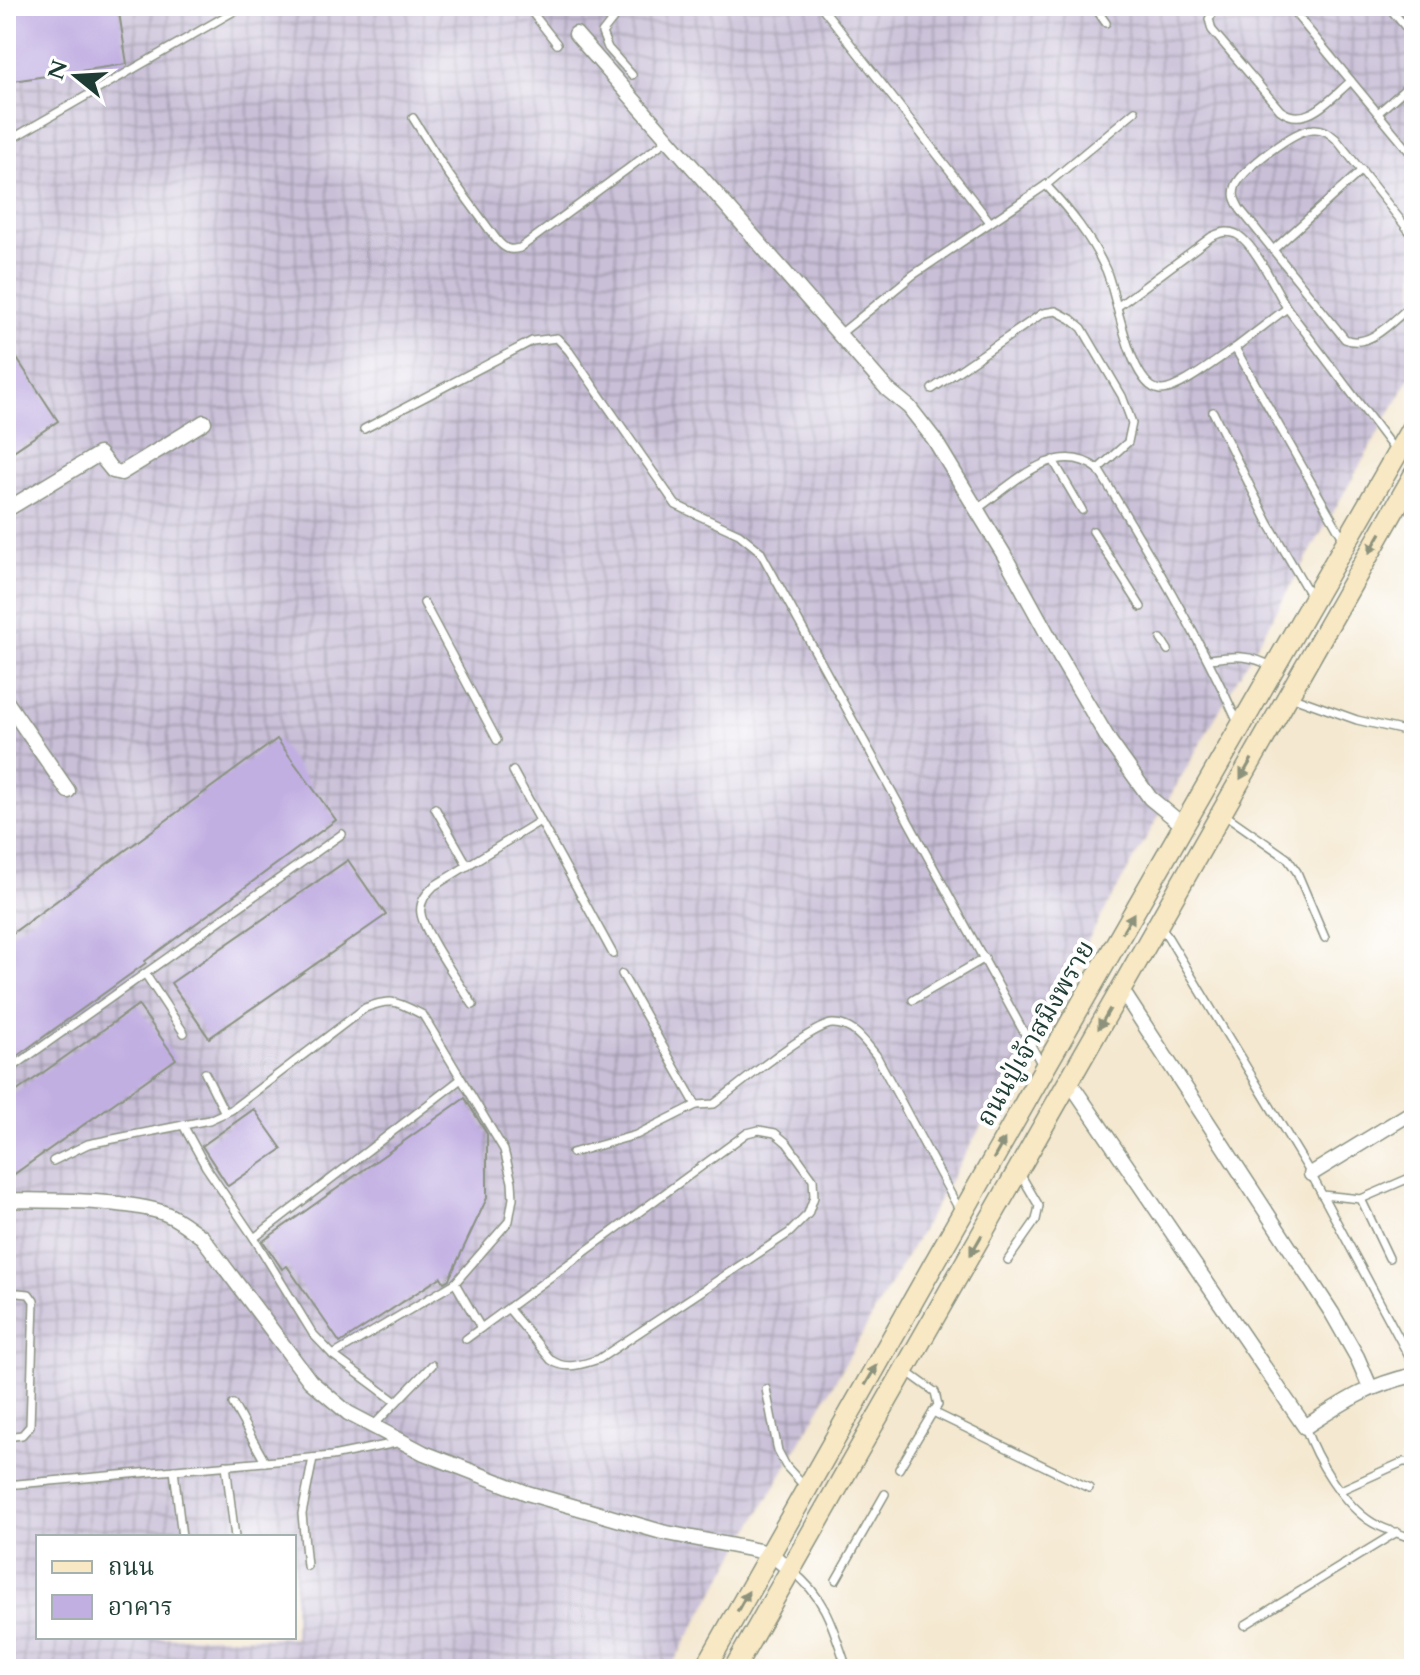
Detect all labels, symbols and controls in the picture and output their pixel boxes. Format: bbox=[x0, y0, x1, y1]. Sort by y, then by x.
north arrow bbox=[36, 36, 116, 116]
text: N bbox=[41, 56, 75, 84]
one-way arrow bbox=[1368, 532, 1382, 554]
one-way arrow bbox=[1239, 757, 1253, 780]
one-way arrow bbox=[1121, 912, 1135, 934]
street label: ถนนปู่เจ้าสมิงพราย bbox=[968, 934, 1103, 1133]
one-way arrow bbox=[1097, 1008, 1111, 1030]
one-way arrow bbox=[992, 1137, 1006, 1160]
one-way arrow bbox=[969, 1234, 983, 1257]
one-way arrow bbox=[864, 1364, 878, 1386]
legend bbox=[36, 1535, 296, 1639]
text: ถนน bbox=[108, 1551, 154, 1584]
one-way arrow bbox=[736, 1590, 750, 1612]
text: อาคาร bbox=[108, 1591, 173, 1624]

